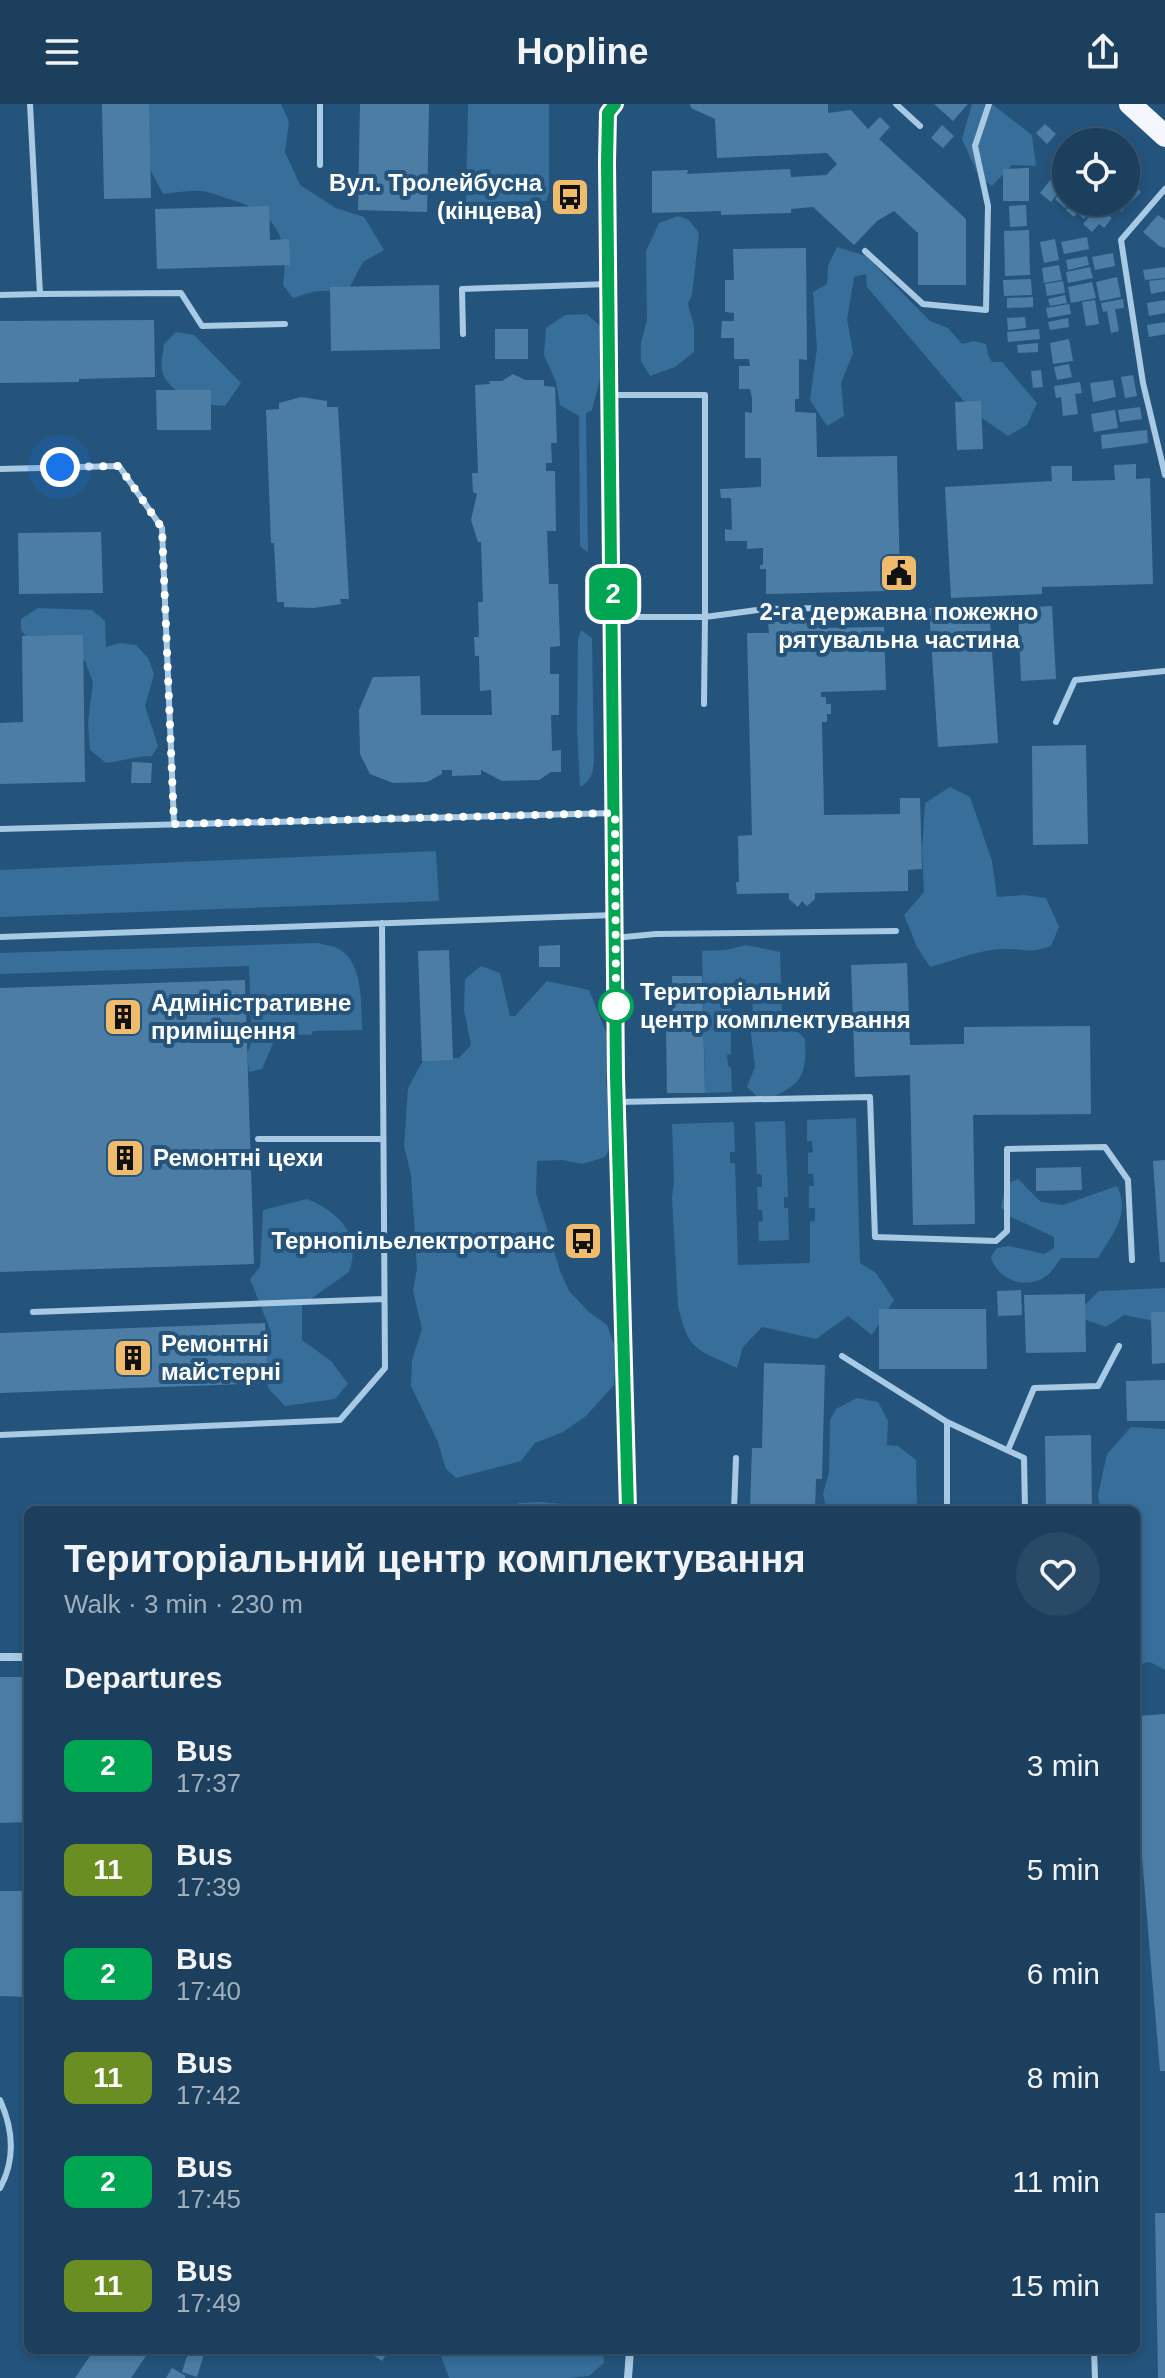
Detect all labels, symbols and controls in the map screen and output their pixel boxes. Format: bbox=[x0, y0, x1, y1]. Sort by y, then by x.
icon: menu bbox=[40, 30, 84, 74]
icon: share bbox=[1081, 30, 1125, 74]
text: Hopline bbox=[517, 31, 649, 72]
map controls bbox=[1052, 128, 1140, 216]
button: locate bbox=[1052, 128, 1140, 216]
place label: Вул. Тролейбусна (кінцева) bbox=[329, 169, 543, 224]
bus stop icon: Вул. Тролейбусна (кінцева) bbox=[549, 176, 591, 218]
your location bbox=[40, 447, 80, 487]
public building icon: 2-га державна пожежно рятувальна частина bbox=[878, 552, 920, 594]
line badge: 2 bbox=[587, 568, 639, 620]
text: 2 bbox=[605, 578, 621, 609]
place label: 2-га державна пожежно рятувальна частина bbox=[760, 598, 1038, 653]
place label: Територіальний центр комплектування bbox=[640, 978, 911, 1033]
place label: Адміністративне приміщення bbox=[151, 989, 351, 1044]
marker: Територіальний центр комплектування bbox=[599, 989, 633, 1023]
building icon: Адміністративне приміщення bbox=[102, 996, 144, 1038]
building icon: Ремонтні цехи bbox=[104, 1137, 146, 1179]
place label: Ремонтні цехи bbox=[153, 1144, 324, 1171]
bus stop icon: Тернопільелектротранс bbox=[562, 1220, 604, 1262]
place label: Тернопільелектротранс bbox=[271, 1227, 555, 1254]
place label: Ремонтні майстерні bbox=[161, 1330, 281, 1385]
building icon: Ремонтні майстерні bbox=[112, 1337, 154, 1379]
button: heart bbox=[1016, 1532, 1100, 1616]
text: Територіальний центр комплектування bbox=[64, 1538, 806, 1580]
text: Walk · 3 min · 230 m bbox=[64, 1589, 303, 1619]
text: Departures bbox=[64, 1661, 222, 1694]
text: Bus bbox=[176, 1734, 233, 1767]
text: 3 min bbox=[1027, 1749, 1100, 1782]
text: 2 bbox=[100, 1750, 116, 1781]
text: 17:37 bbox=[176, 1768, 241, 1798]
text: Bus bbox=[176, 1838, 233, 1871]
text: 5 min bbox=[1027, 1853, 1100, 1886]
text: 11 bbox=[93, 1854, 123, 1885]
text: 17:39 bbox=[176, 1872, 241, 1902]
text: Bus bbox=[176, 1942, 233, 1975]
text: 6 min bbox=[1027, 1957, 1100, 1990]
text: 2 bbox=[100, 1958, 116, 1989]
text: 17:40 bbox=[176, 1976, 241, 2006]
text: Bus bbox=[176, 2046, 233, 2079]
text: 8 min bbox=[1027, 2061, 1100, 2094]
text: 11 bbox=[93, 2062, 123, 2093]
text: 17:42 bbox=[176, 2080, 241, 2110]
text: Bus bbox=[176, 2150, 233, 2183]
text: 11 min bbox=[1012, 2165, 1100, 2198]
text: 2 bbox=[100, 2166, 116, 2197]
text: 17:45 bbox=[176, 2184, 241, 2214]
text: Bus bbox=[176, 2254, 233, 2287]
text: 15 min bbox=[1010, 2269, 1100, 2302]
text: 11 bbox=[93, 2270, 123, 2301]
text: 17:49 bbox=[176, 2288, 241, 2318]

